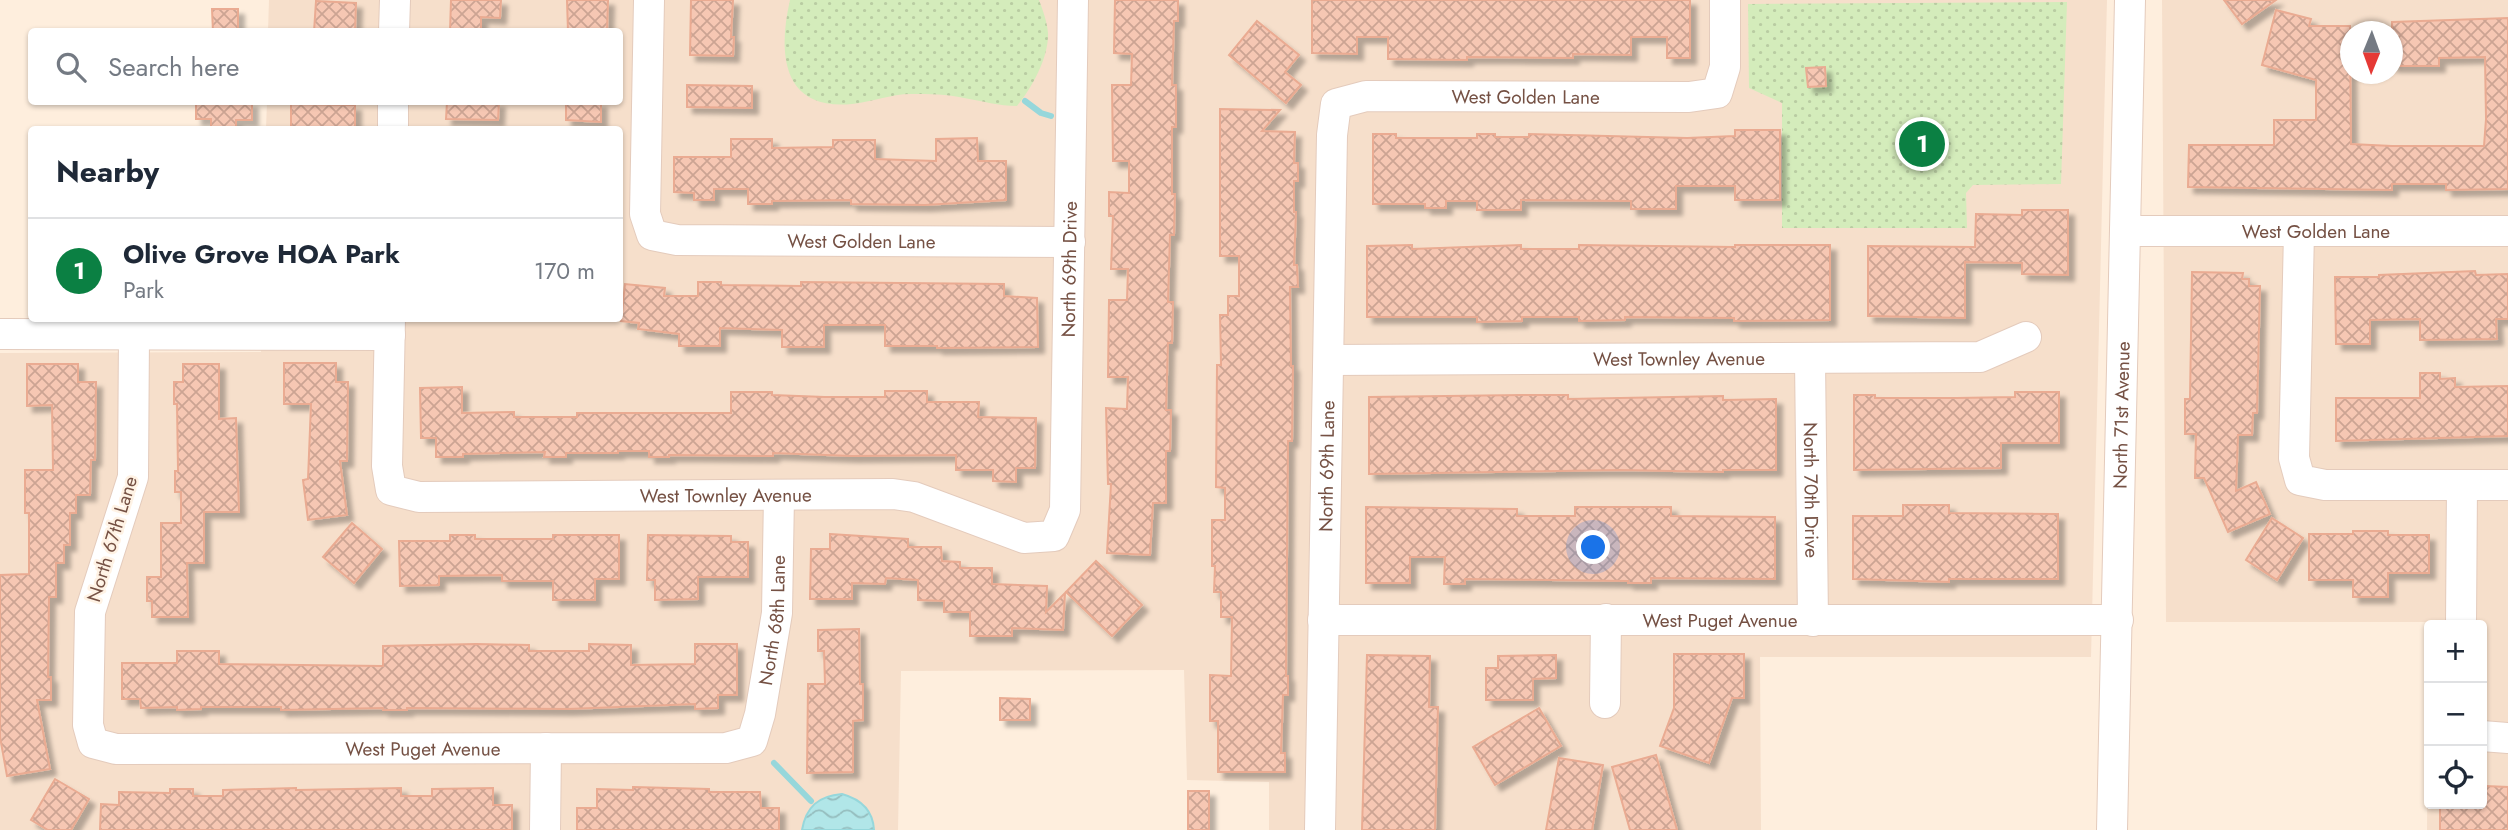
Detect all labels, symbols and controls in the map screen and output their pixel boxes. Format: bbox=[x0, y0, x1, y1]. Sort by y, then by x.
north arrow bbox=[2340, 21, 2403, 84]
search box bbox=[28, 28, 623, 105]
icon: search bbox=[52, 48, 90, 86]
text: Search here bbox=[108, 48, 240, 86]
street label: West Golden Lane bbox=[1451, 83, 1600, 110]
pin: 1 bbox=[1899, 118, 1945, 170]
text: Nearby bbox=[56, 150, 159, 193]
street label: North 69th Drive bbox=[1054, 201, 1083, 338]
street label: West Golden Lane bbox=[2242, 218, 2390, 245]
street label: West Golden Lane bbox=[787, 227, 936, 255]
text: Olive Grove HOA Park bbox=[123, 235, 400, 273]
text: 1 bbox=[73, 254, 85, 288]
text: 170 m bbox=[534, 254, 595, 288]
text: Park bbox=[123, 273, 164, 307]
street label: North 71st Avenue bbox=[2106, 341, 2136, 489]
street label: West Townley Avenue bbox=[1593, 344, 1765, 372]
street label: North 69th Lane bbox=[1312, 400, 1341, 532]
street label: North 70th Drive bbox=[1797, 422, 1826, 558]
street label: North 67th Lane bbox=[80, 472, 144, 605]
street label: West Townley Avenue bbox=[640, 481, 812, 509]
your location bbox=[1576, 530, 1610, 564]
street label: North 68th Lane bbox=[752, 555, 791, 687]
street label: West Puget Avenue bbox=[1642, 607, 1798, 634]
map controls bbox=[2424, 620, 2487, 809]
button: + bbox=[2424, 620, 2487, 683]
button: − bbox=[2424, 683, 2487, 746]
street label: West Puget Avenue bbox=[345, 735, 501, 762]
button: locate bbox=[2424, 746, 2487, 809]

